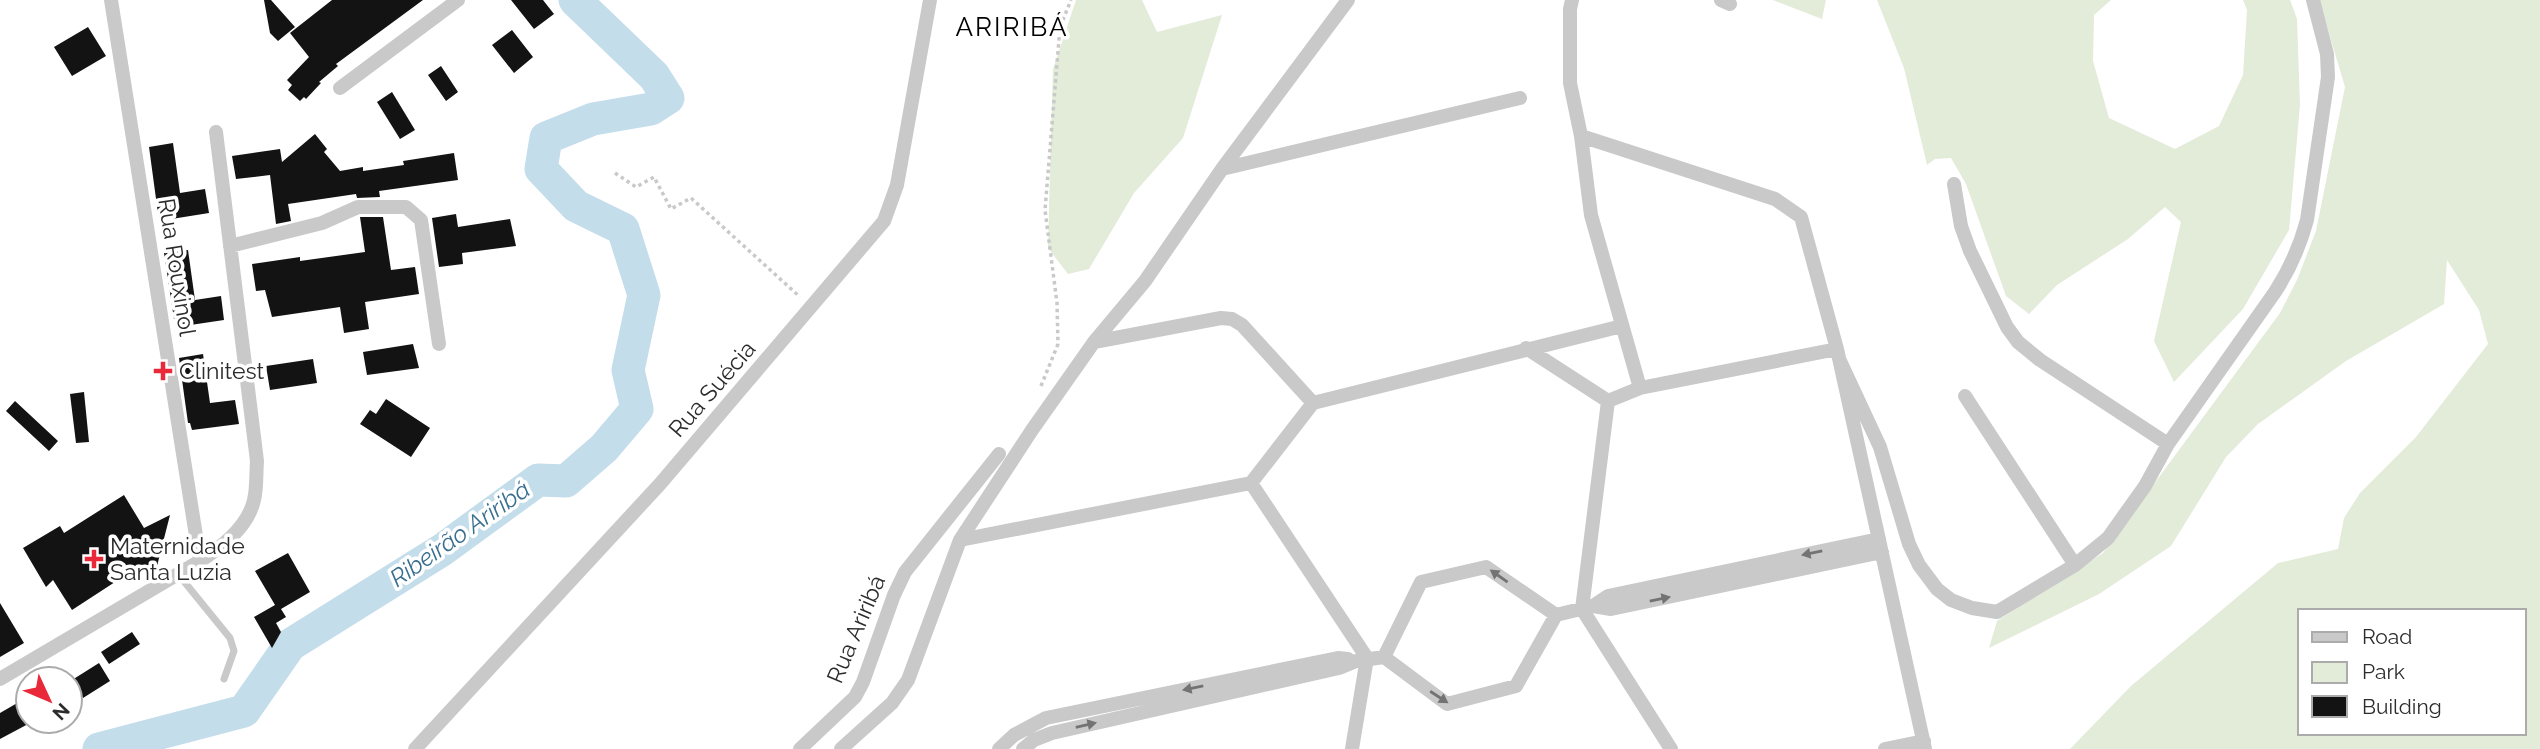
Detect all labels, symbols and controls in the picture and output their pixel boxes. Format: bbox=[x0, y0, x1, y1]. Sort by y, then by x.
district label: ARIRIBÁ bbox=[956, 12, 1068, 42]
street label: Rua Rouxinol bbox=[153, 196, 202, 338]
street label: Rua Suécia bbox=[663, 335, 761, 442]
place label: Clinitest bbox=[179, 357, 265, 384]
marker: Clinitest bbox=[153, 361, 173, 381]
water label: Ribeirão Ariribá bbox=[384, 475, 535, 593]
place label: Maternidade Santa Luzia bbox=[110, 532, 245, 585]
one-way arrow bbox=[1801, 547, 1823, 558]
marker: Maternidade Santa Luzia bbox=[84, 549, 104, 569]
one-way arrow bbox=[1490, 570, 1509, 583]
street label: Rua Ariribá bbox=[821, 571, 890, 687]
one-way arrow bbox=[1649, 594, 1671, 605]
legend bbox=[2298, 609, 2526, 735]
text: Road bbox=[2362, 624, 2412, 649]
text: Park bbox=[2362, 659, 2405, 684]
north arrow bbox=[14, 665, 84, 735]
one-way arrow bbox=[1182, 682, 1204, 693]
one-way arrow bbox=[1429, 690, 1449, 703]
text: Building bbox=[2362, 694, 2442, 719]
text: N bbox=[48, 699, 74, 725]
one-way arrow bbox=[1075, 719, 1097, 730]

